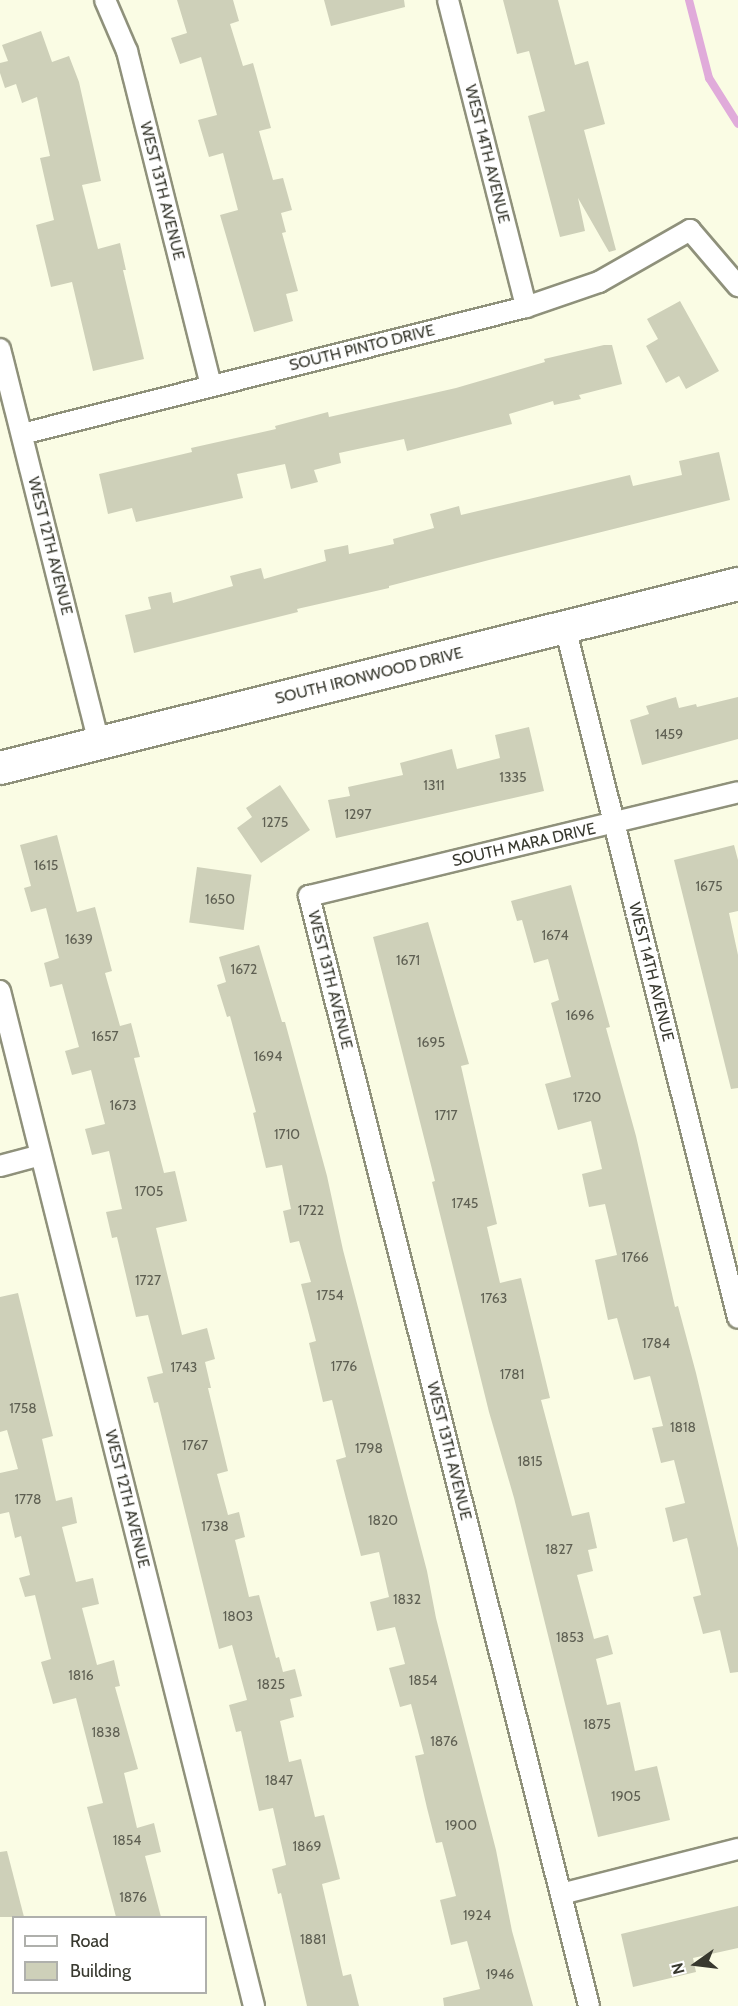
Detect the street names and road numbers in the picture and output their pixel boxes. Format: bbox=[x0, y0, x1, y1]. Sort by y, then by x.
street label: WEST 14TH AVENUE bbox=[460, 83, 514, 225]
street label: WEST 13TH AVENUE bbox=[135, 120, 189, 262]
street label: SOUTH PINTO DRIVE bbox=[287, 321, 437, 375]
street label: WEST 12TH AVENUE bbox=[24, 475, 76, 617]
street label: SOUTH IRONWOOD DRIVE bbox=[273, 643, 465, 709]
street label: SOUTH MARA DRIVE bbox=[450, 819, 598, 871]
street label: WEST 14TH AVENUE bbox=[624, 901, 678, 1043]
street label: WEST 13TH AVENUE bbox=[303, 909, 357, 1051]
street label: WEST 13TH AVENUE bbox=[422, 1380, 476, 1522]
street label: WEST 12TH AVENUE bbox=[101, 1428, 153, 1570]

